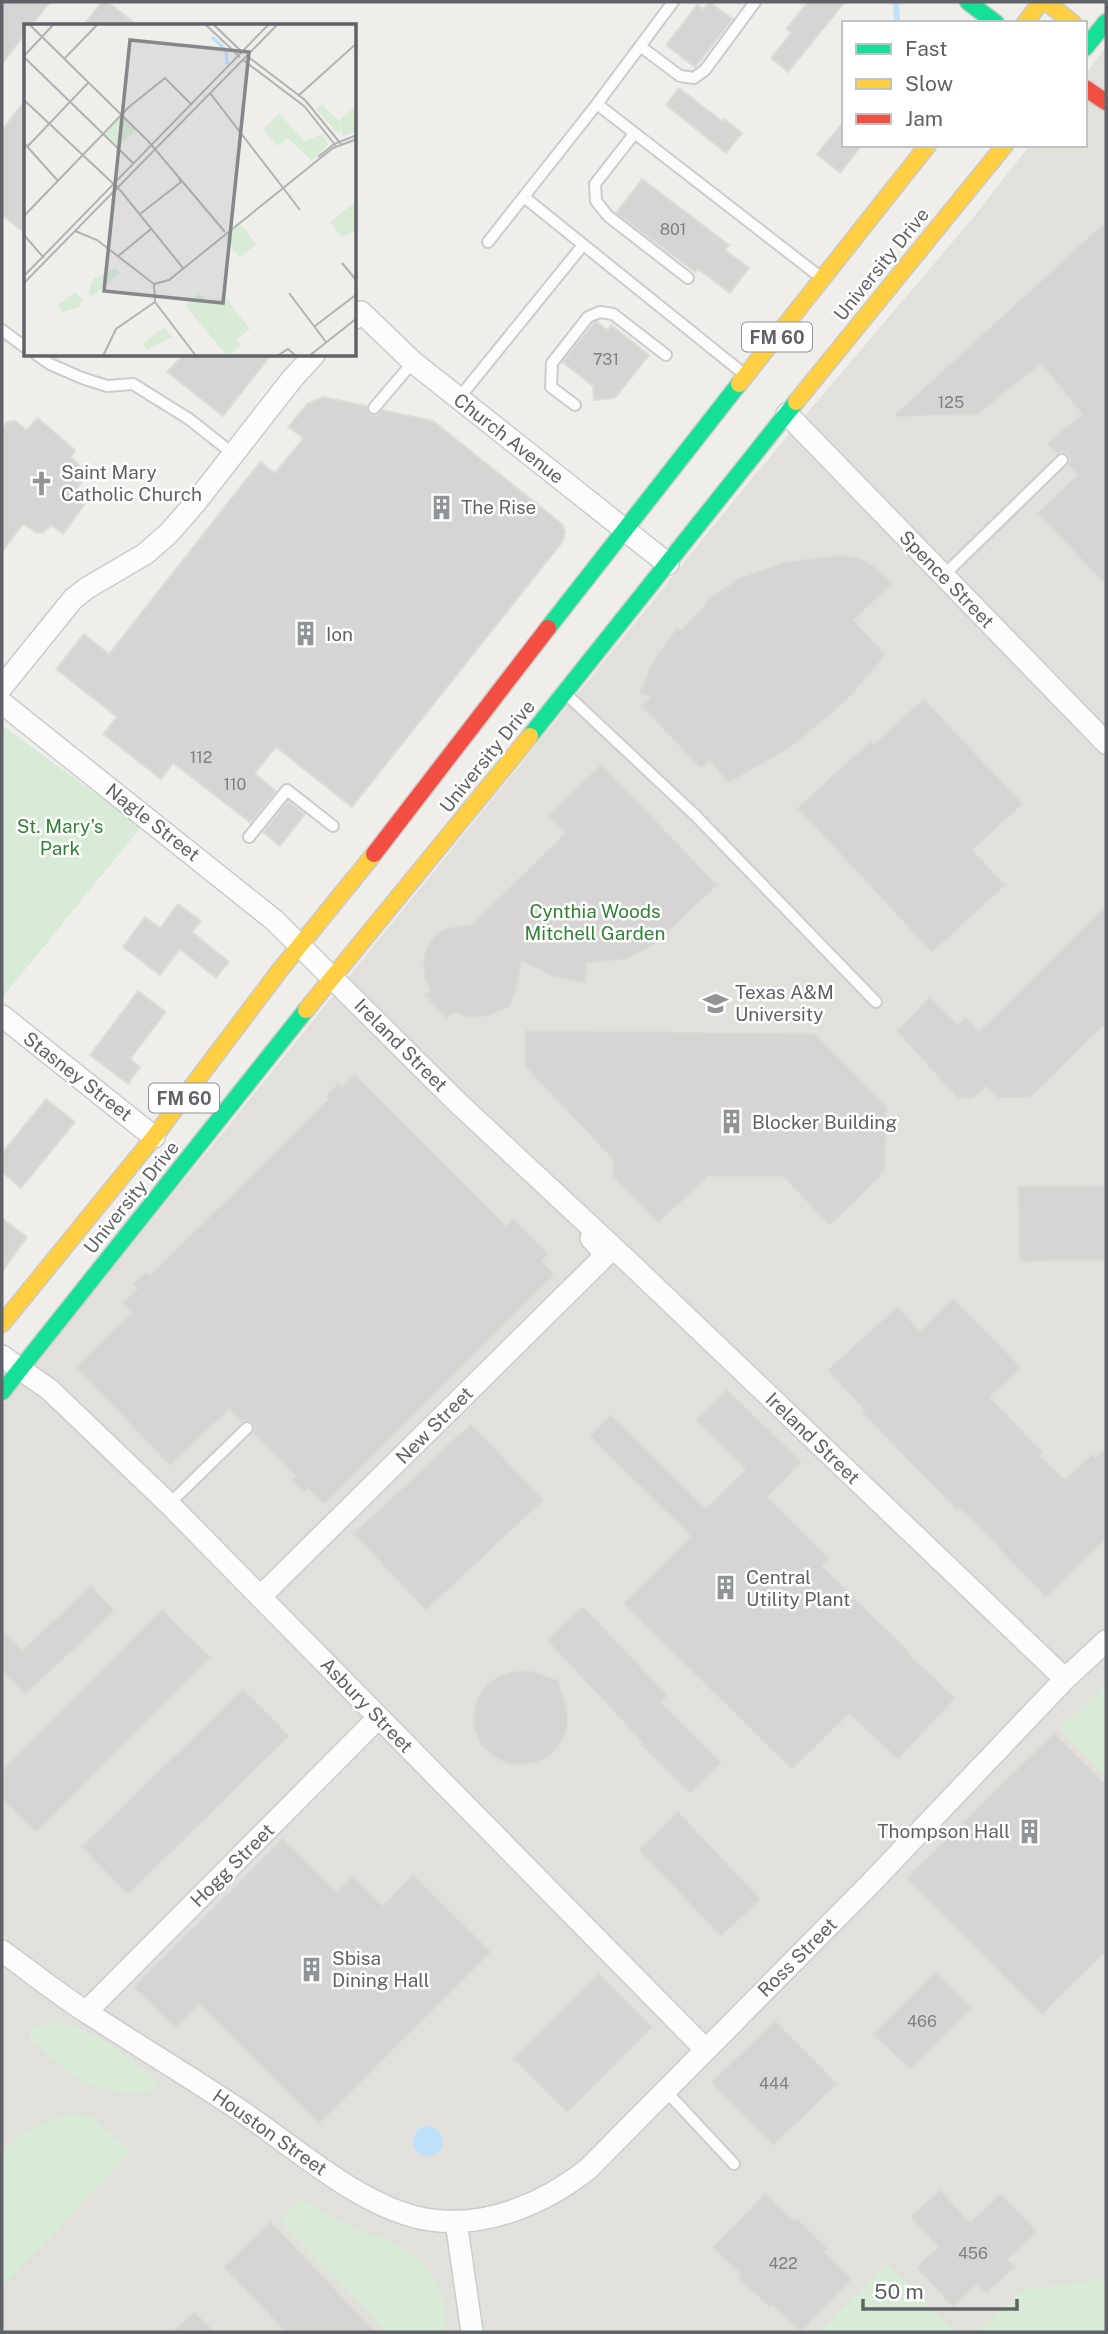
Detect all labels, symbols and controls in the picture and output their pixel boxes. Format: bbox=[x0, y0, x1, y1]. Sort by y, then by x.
legend bbox=[842, 21, 1087, 147]
inset map bbox=[24, 24, 357, 357]
text: Fast bbox=[905, 36, 947, 61]
text: Slow bbox=[905, 71, 953, 96]
text: Jam bbox=[905, 106, 943, 131]
street label: University Drive bbox=[829, 203, 933, 325]
house number: 801 bbox=[660, 220, 686, 239]
road number: FM 60 bbox=[742, 323, 812, 352]
house number: 731 bbox=[593, 350, 619, 369]
street label: Church Avenue bbox=[450, 388, 568, 488]
house number: 125 bbox=[938, 393, 964, 412]
place label: Saint Mary Catholic Church bbox=[61, 461, 202, 505]
church icon: Saint Mary Catholic Church bbox=[27, 469, 55, 497]
building icon: The Rise bbox=[427, 493, 455, 521]
place label: The Rise bbox=[461, 496, 536, 518]
street label: Spence Street bbox=[895, 526, 999, 632]
building icon: Ion bbox=[292, 620, 320, 648]
place label: Ion bbox=[326, 623, 353, 645]
street label: University Drive bbox=[435, 695, 539, 817]
house number: 112 bbox=[190, 748, 212, 767]
house number: 110 bbox=[224, 775, 247, 794]
street label: Nagle Street bbox=[102, 779, 204, 865]
park label: St. Mary's Park bbox=[17, 815, 103, 859]
park label: Cynthia Woods Mitchell Garden bbox=[524, 900, 666, 944]
place label: Texas A&M University bbox=[735, 981, 834, 1025]
school or university icon: Texas A&M University bbox=[701, 989, 729, 1017]
street label: Ireland Street bbox=[350, 994, 452, 1096]
street label: Stasney Street bbox=[19, 1027, 137, 1125]
road number: FM 60 bbox=[149, 1084, 219, 1112]
building icon: Blocker Building bbox=[718, 1108, 746, 1136]
place label: Blocker Building bbox=[752, 1111, 897, 1133]
street label: University Drive bbox=[79, 1136, 183, 1258]
street label: New Street bbox=[391, 1382, 477, 1468]
street label: Ireland Street bbox=[761, 1388, 865, 1488]
place label: Central Utility Plant bbox=[746, 1566, 850, 1610]
building icon: Central Utility Plant bbox=[712, 1574, 740, 1602]
street label: Asbury Street bbox=[316, 1653, 418, 1757]
building icon: Thompson Hall bbox=[1016, 1817, 1044, 1845]
street label: Hogg Street bbox=[186, 1819, 278, 1911]
place label: Thompson Hall bbox=[877, 1820, 1010, 1842]
street label: Ross Street bbox=[753, 1913, 841, 2001]
place label: Sbisa Dining Hall bbox=[332, 1947, 429, 1991]
building icon: Sbisa Dining Hall bbox=[298, 1955, 326, 1983]
house number: 466 bbox=[907, 2012, 937, 2031]
house number: 444 bbox=[759, 2074, 789, 2093]
street label: Houston Street bbox=[209, 2084, 331, 2180]
house number: 456 bbox=[958, 2244, 988, 2263]
house number: 422 bbox=[768, 2254, 798, 2273]
scale bar bbox=[863, 2268, 1017, 2312]
text: 50 m bbox=[874, 2279, 924, 2304]

